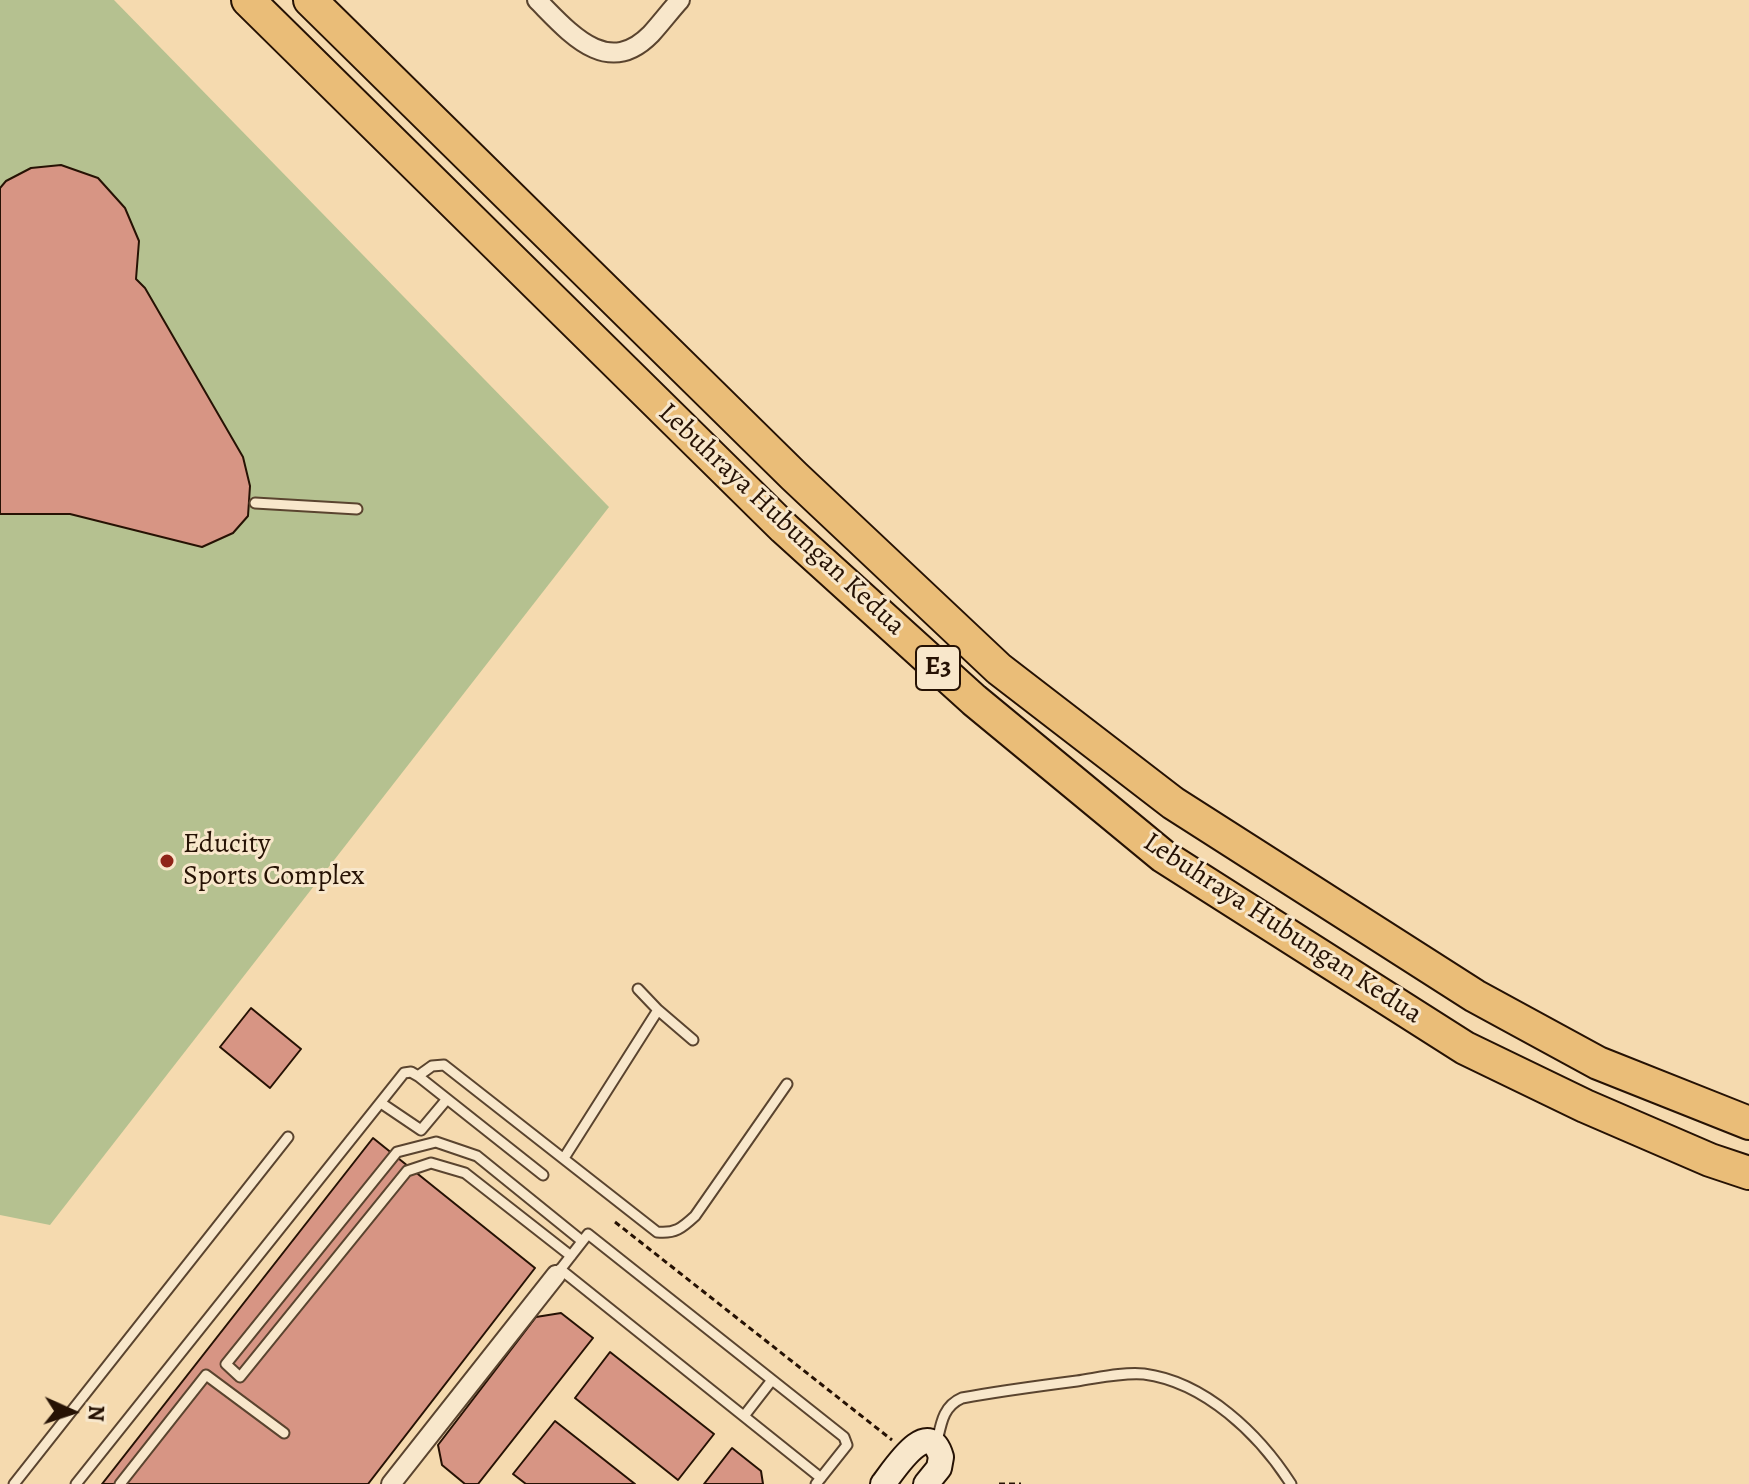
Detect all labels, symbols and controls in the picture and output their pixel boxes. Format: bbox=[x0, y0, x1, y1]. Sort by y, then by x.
street label: Lebuhraya Hubungan Kedua bbox=[650, 397, 912, 643]
road number: E3 bbox=[916, 646, 960, 690]
street label: Lebuhraya Hubungan Kedua bbox=[1136, 826, 1428, 1032]
place label: Educity Sports Complex bbox=[183, 828, 364, 894]
marker: Educity Sports Complex bbox=[158, 852, 176, 870]
north arrow bbox=[32, 1372, 112, 1452]
text: N bbox=[81, 1404, 111, 1422]

